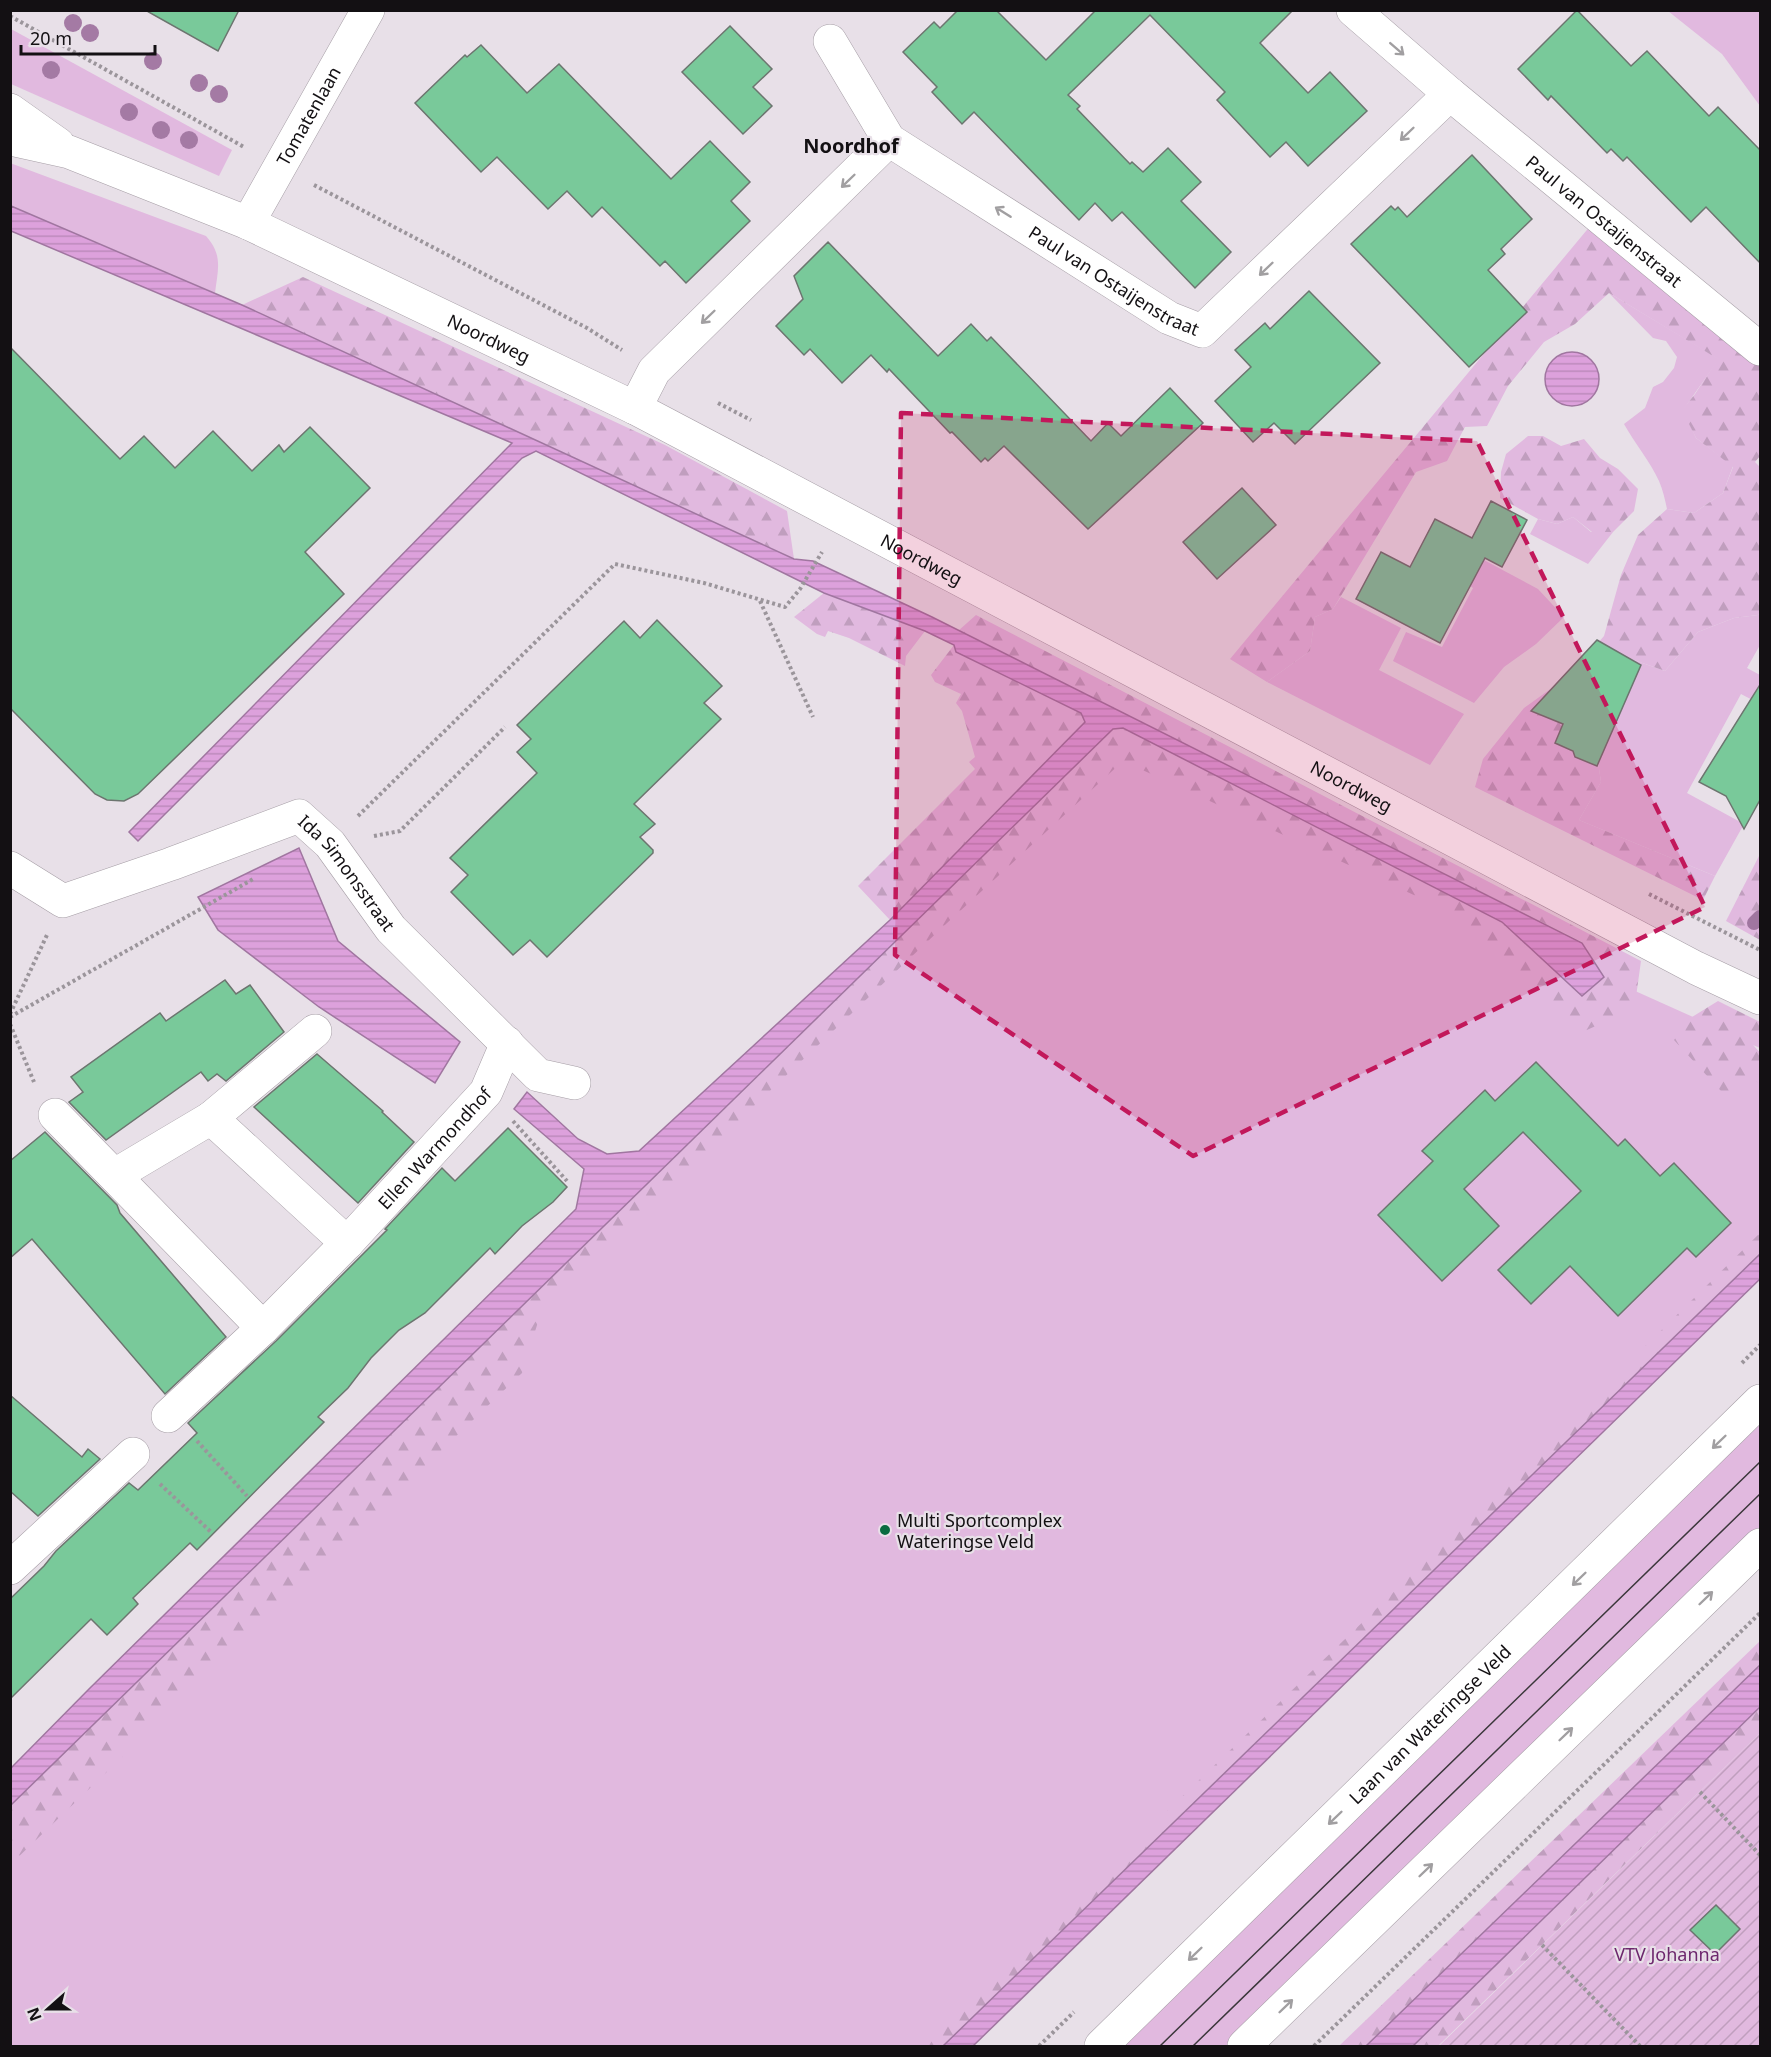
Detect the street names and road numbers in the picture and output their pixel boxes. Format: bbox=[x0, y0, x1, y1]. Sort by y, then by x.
street label: Tomatenlaan bbox=[271, 62, 346, 170]
street label: Paul van Ostaijenstraat bbox=[1521, 150, 1688, 292]
street label: Paul van Ostaijenstraat bbox=[1024, 220, 1203, 341]
street label: Noordweg bbox=[444, 308, 534, 368]
street label: Noordweg bbox=[877, 528, 967, 591]
street label: Noordweg bbox=[1306, 755, 1396, 818]
street label: Ida Simonsstraat bbox=[293, 809, 401, 936]
street label: Ellen Warmondhof bbox=[372, 1081, 497, 1214]
street label: Laan van Wateringse Veld bbox=[1344, 1639, 1516, 1809]

